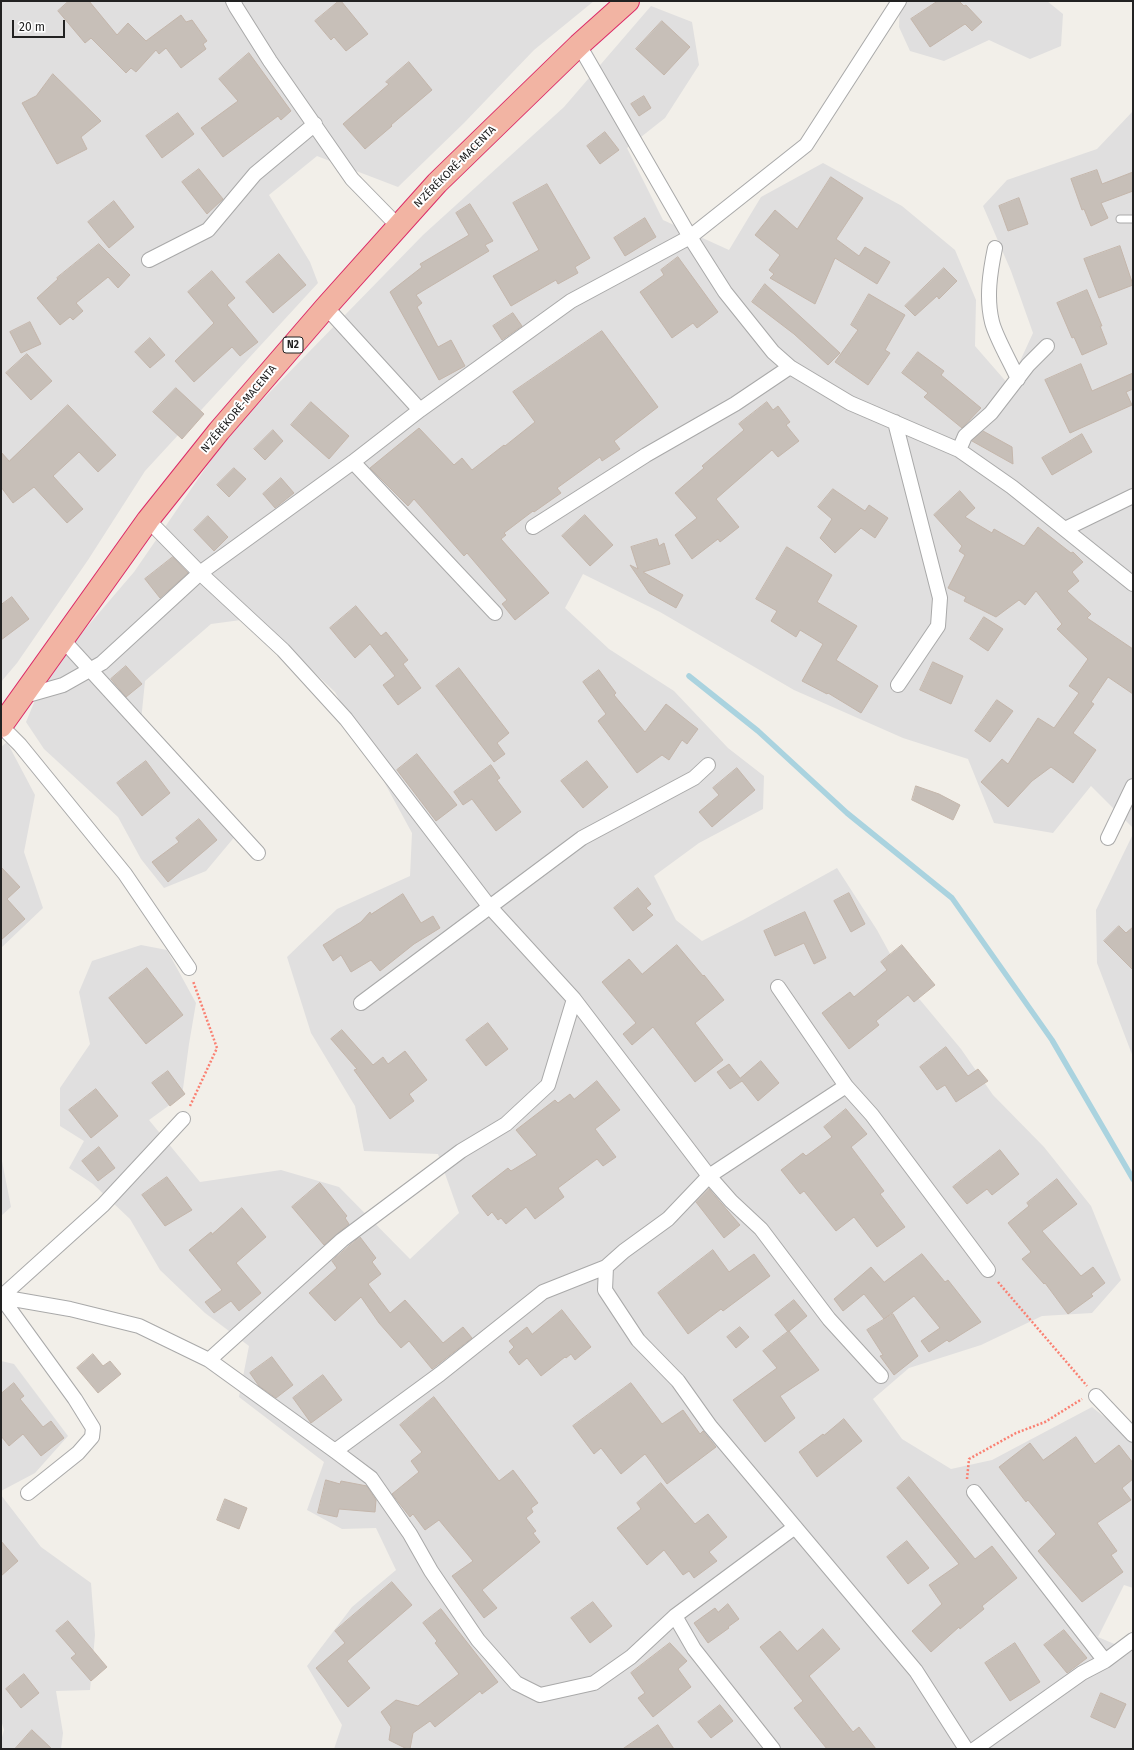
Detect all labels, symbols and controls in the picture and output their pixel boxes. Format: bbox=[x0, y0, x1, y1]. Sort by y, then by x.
scale bar bbox=[14, 12, 67, 38]
text: 20 m bbox=[19, 20, 45, 34]
street label: N'ZÉRÉKORÉ-MACENTA bbox=[411, 123, 499, 211]
road number: N2 bbox=[283, 337, 303, 353]
street label: N'ZÉRÉKORÉ-MACENTA bbox=[198, 362, 280, 456]

